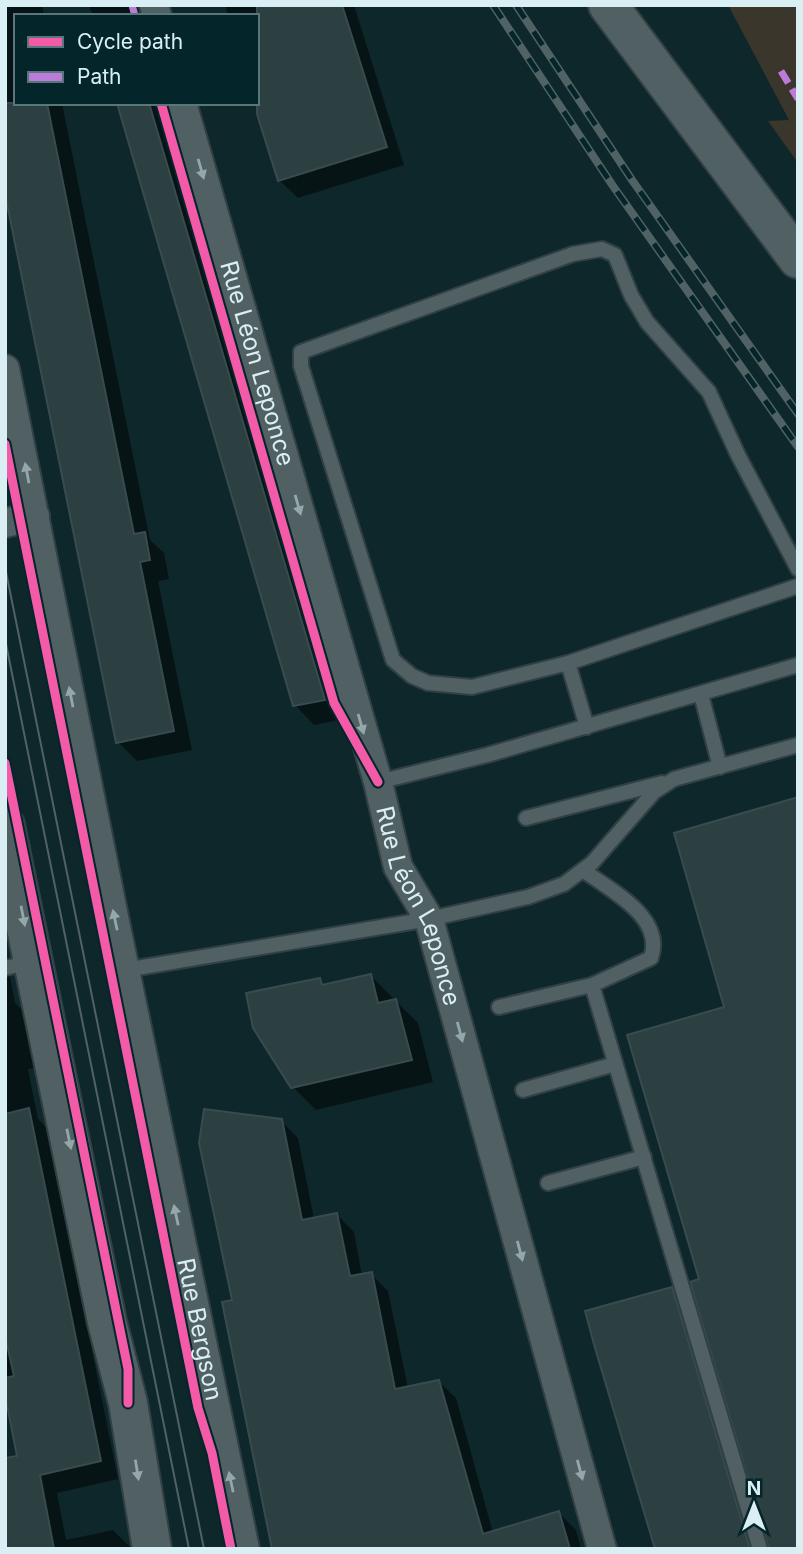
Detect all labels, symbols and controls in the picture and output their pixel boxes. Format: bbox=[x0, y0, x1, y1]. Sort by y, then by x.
legend bbox=[14, 14, 259, 105]
text: Cycle path bbox=[77, 29, 183, 54]
text: Path bbox=[77, 64, 122, 89]
one-way arrow bbox=[196, 159, 206, 180]
street label: Rue Léon Leponce bbox=[214, 257, 301, 469]
one-way arrow bbox=[21, 462, 32, 484]
one-way arrow bbox=[293, 495, 303, 516]
one-way arrow bbox=[65, 686, 76, 708]
one-way arrow bbox=[356, 713, 367, 735]
street label: Rue Léon Leponce bbox=[370, 803, 467, 1009]
one-way arrow bbox=[18, 905, 29, 927]
one-way arrow bbox=[109, 909, 120, 931]
one-way arrow bbox=[455, 1022, 465, 1043]
one-way arrow bbox=[63, 1128, 74, 1150]
one-way arrow bbox=[170, 1204, 181, 1226]
one-way arrow bbox=[515, 1240, 526, 1262]
street label: Rue Bergson bbox=[171, 1256, 229, 1403]
one-way arrow bbox=[132, 1459, 143, 1481]
one-way arrow bbox=[576, 1460, 586, 1481]
north arrow bbox=[719, 1470, 789, 1540]
one-way arrow bbox=[226, 1471, 237, 1493]
text: N bbox=[747, 1477, 761, 1500]

